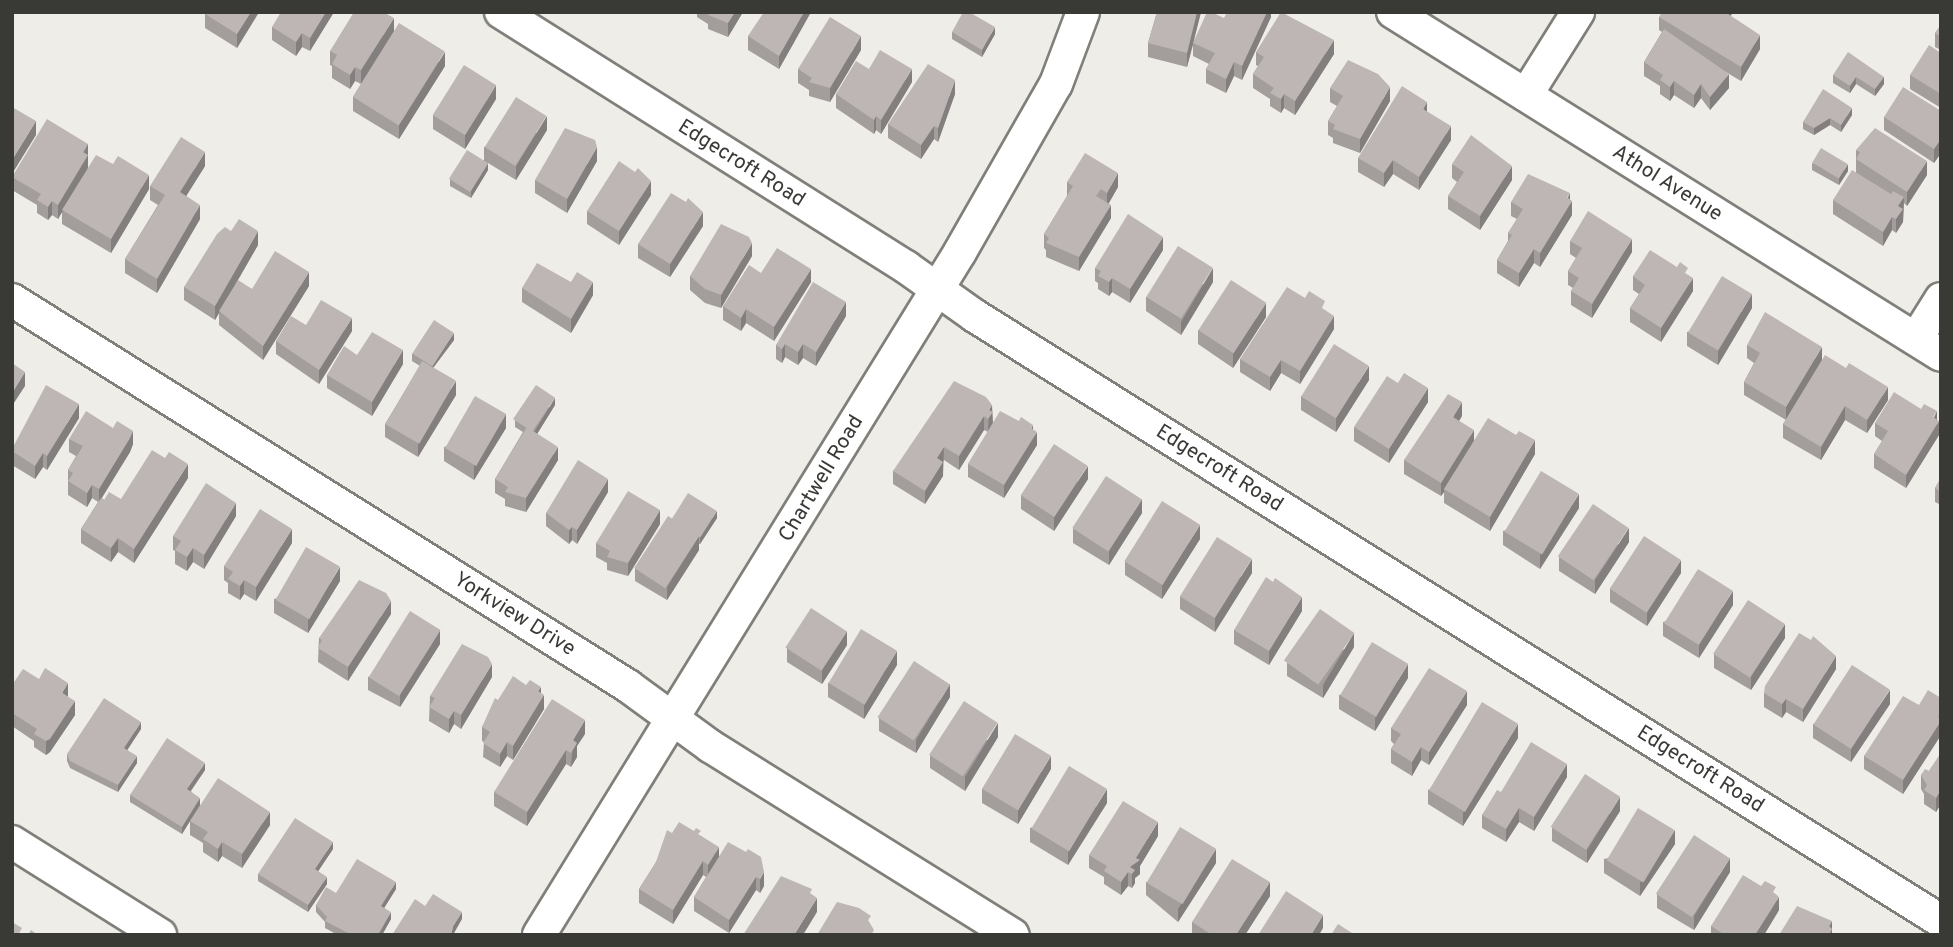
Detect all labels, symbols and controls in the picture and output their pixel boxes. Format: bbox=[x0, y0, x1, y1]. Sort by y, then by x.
street label: Edgecroft Road bbox=[673, 115, 809, 213]
street label: Athol Avenue bbox=[1607, 140, 1727, 228]
street label: Chartwell Road bbox=[774, 411, 870, 547]
street label: Edgecroft Road bbox=[1151, 420, 1287, 518]
street label: Yorkview Drive bbox=[448, 568, 580, 662]
street label: Edgecroft Road bbox=[1632, 721, 1768, 819]

